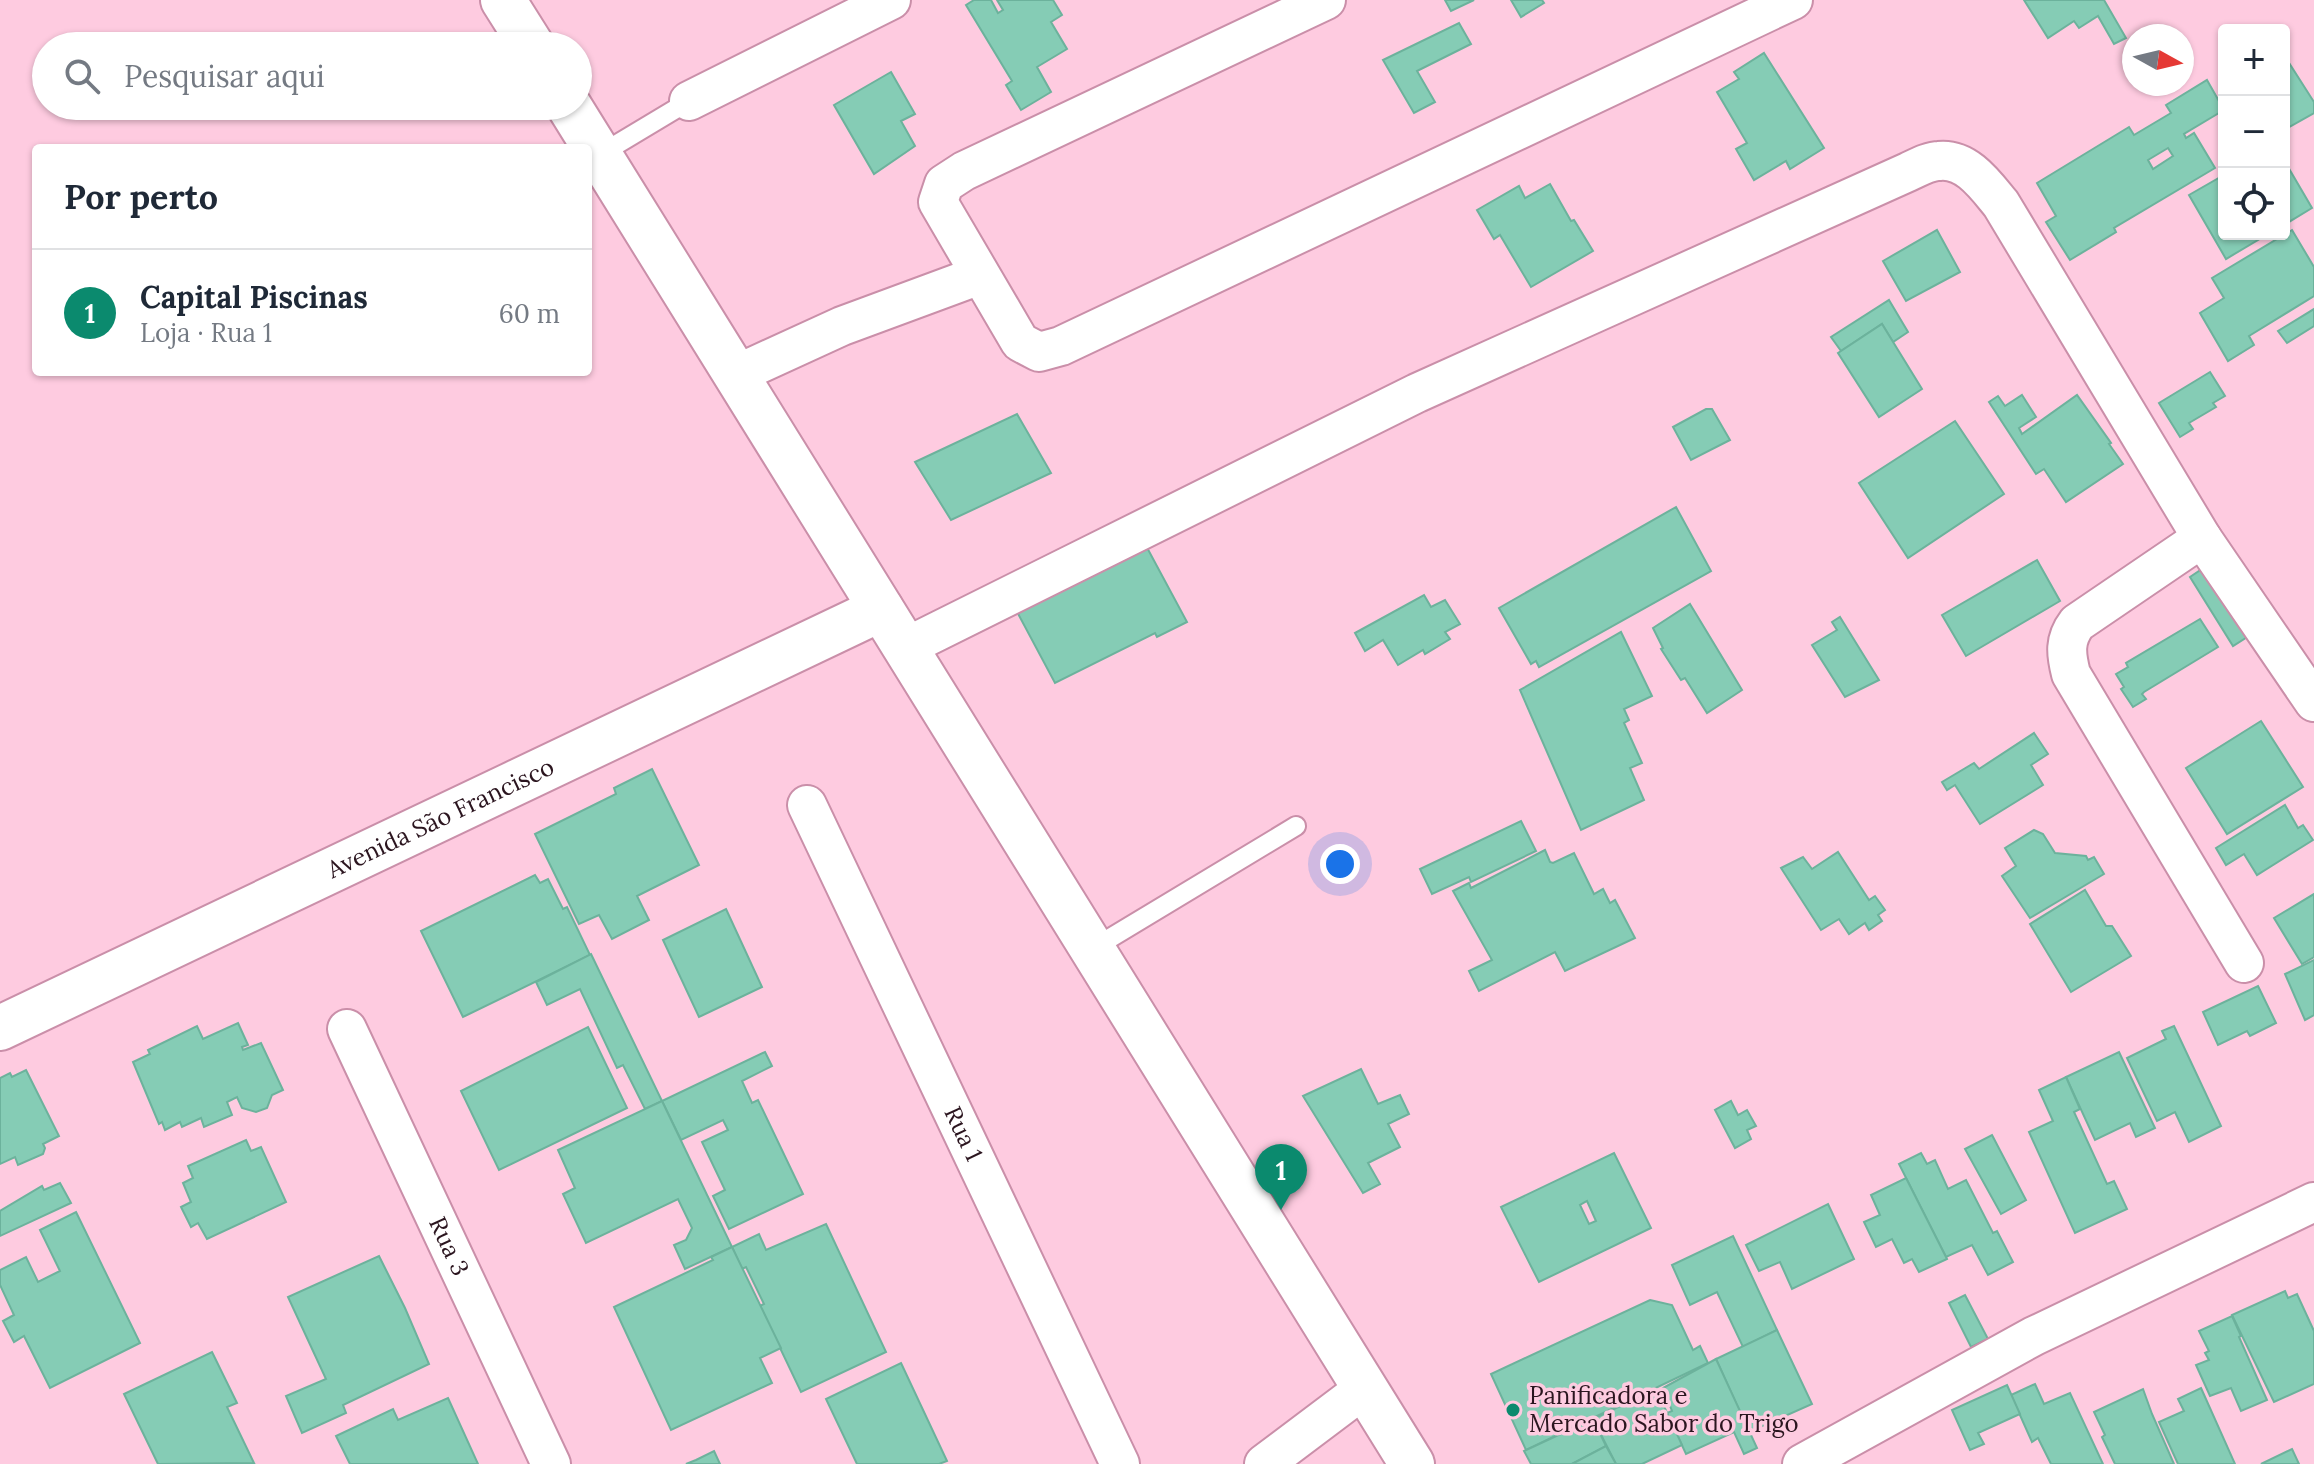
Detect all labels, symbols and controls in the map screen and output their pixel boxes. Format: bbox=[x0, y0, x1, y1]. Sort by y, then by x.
north arrow bbox=[2122, 24, 2194, 96]
map controls bbox=[2218, 24, 2290, 240]
button: + bbox=[2218, 24, 2290, 96]
search box bbox=[32, 32, 592, 120]
icon: search bbox=[60, 54, 104, 98]
text: Pesquisar aqui bbox=[124, 57, 325, 95]
button: − bbox=[2218, 96, 2290, 168]
button: locate bbox=[2218, 168, 2290, 240]
text: Por perto bbox=[64, 175, 218, 218]
text: Capital Piscinas bbox=[140, 278, 368, 316]
text: 1 bbox=[85, 297, 95, 330]
text: 60 m bbox=[499, 297, 560, 330]
text: Loja · Rua 1 bbox=[140, 316, 272, 349]
street label: Avenida São Francisco bbox=[321, 751, 559, 886]
your location bbox=[1320, 844, 1360, 884]
street label: Rua 1 bbox=[937, 1101, 990, 1166]
pin: 1 bbox=[1255, 1144, 1307, 1210]
street label: Rua 3 bbox=[422, 1212, 476, 1280]
place label: Panificadora e Mercado Sabor do Trigo bbox=[1529, 1380, 1799, 1439]
marker: Panificadora e Mercado Sabor do Trigo bbox=[1504, 1401, 1522, 1419]

